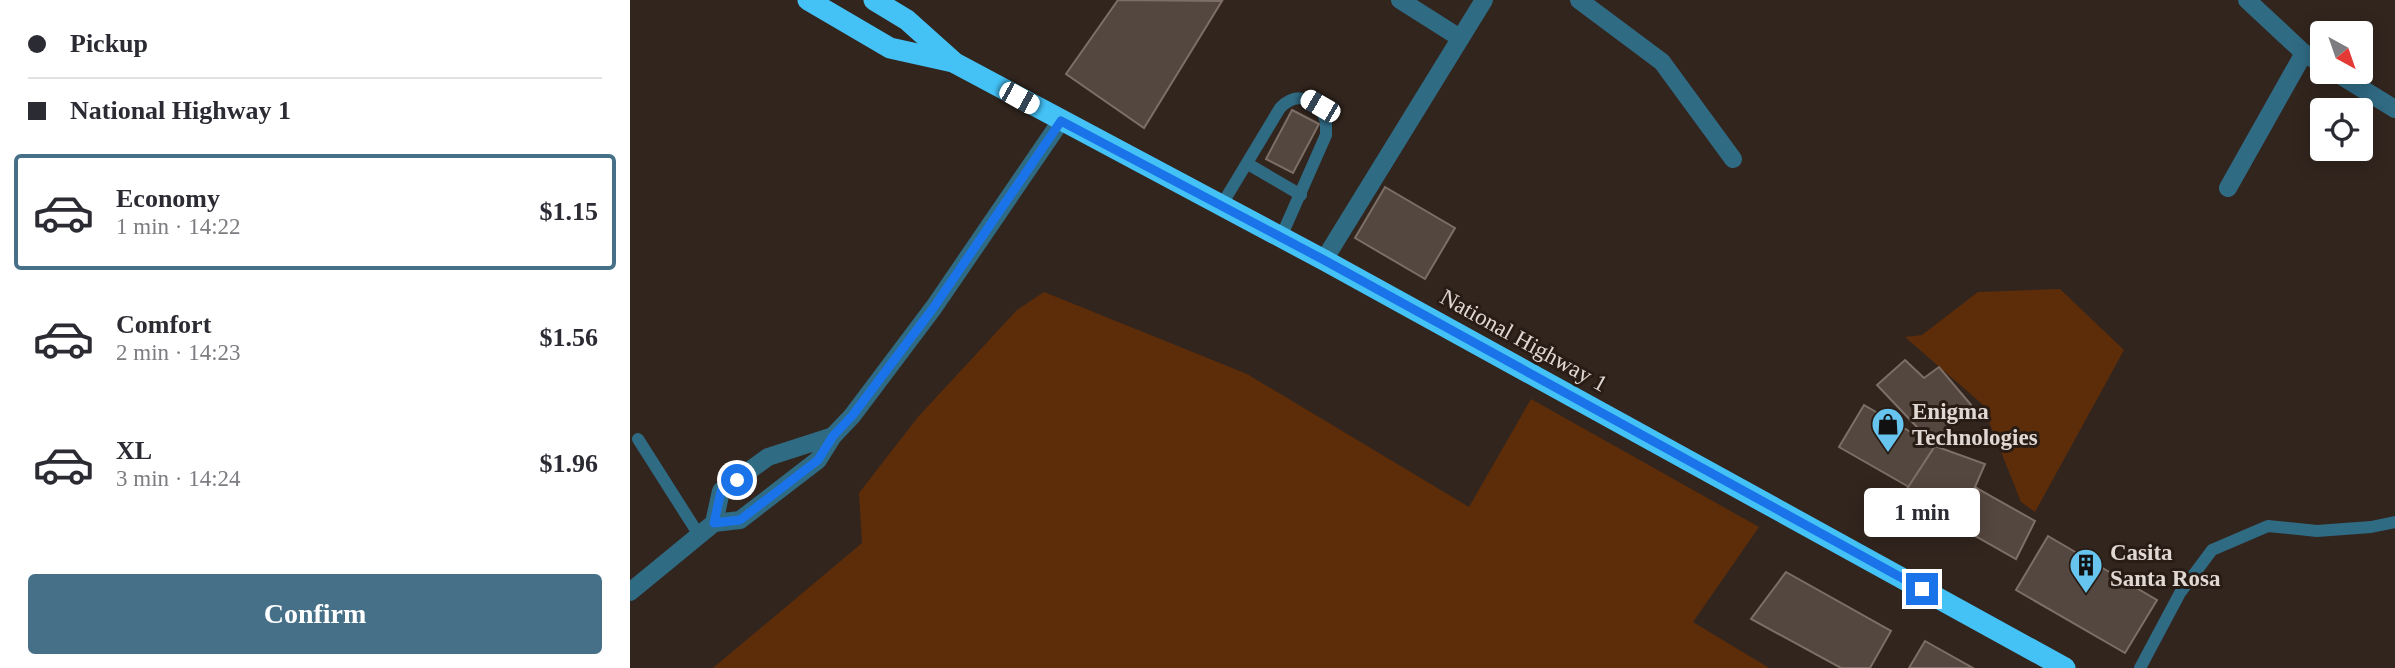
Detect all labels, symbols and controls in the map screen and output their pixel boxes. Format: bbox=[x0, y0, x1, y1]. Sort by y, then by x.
north arrow bbox=[2310, 21, 2373, 84]
map controls bbox=[2310, 21, 2373, 161]
text: Pickup bbox=[70, 29, 148, 58]
car bbox=[996, 79, 1043, 117]
car bbox=[1297, 86, 1344, 126]
text: National Highway 1 bbox=[70, 96, 291, 125]
button: locate bbox=[2310, 98, 2373, 161]
icon: car bbox=[32, 181, 95, 244]
text: Economy bbox=[116, 184, 220, 213]
text: $1.15 bbox=[540, 197, 598, 226]
text: 1 min · 14:22 bbox=[116, 214, 241, 239]
street label: National Highway 1 bbox=[1436, 284, 1611, 397]
icon: car bbox=[32, 307, 95, 370]
text: Comfort bbox=[116, 310, 211, 339]
text: $1.56 bbox=[540, 323, 598, 352]
text: 2 min · 14:23 bbox=[116, 340, 241, 365]
place label: Enigma Technologies bbox=[1912, 399, 2038, 450]
shop icon: Enigma Technologies bbox=[1869, 405, 1907, 454]
icon: car bbox=[32, 433, 95, 496]
text: XL bbox=[116, 436, 152, 465]
text: $1.96 bbox=[540, 449, 598, 478]
route start bbox=[721, 464, 753, 496]
text: 3 min · 14:24 bbox=[116, 466, 241, 491]
callout: 1 min bbox=[1864, 488, 1980, 536]
text: 1 min bbox=[1894, 500, 1950, 525]
place label: Casita Santa Rosa bbox=[2110, 540, 2221, 591]
building icon: Casita Santa Rosa bbox=[2067, 546, 2105, 595]
route end bbox=[1906, 573, 1938, 605]
button: Confirm bbox=[28, 574, 602, 654]

